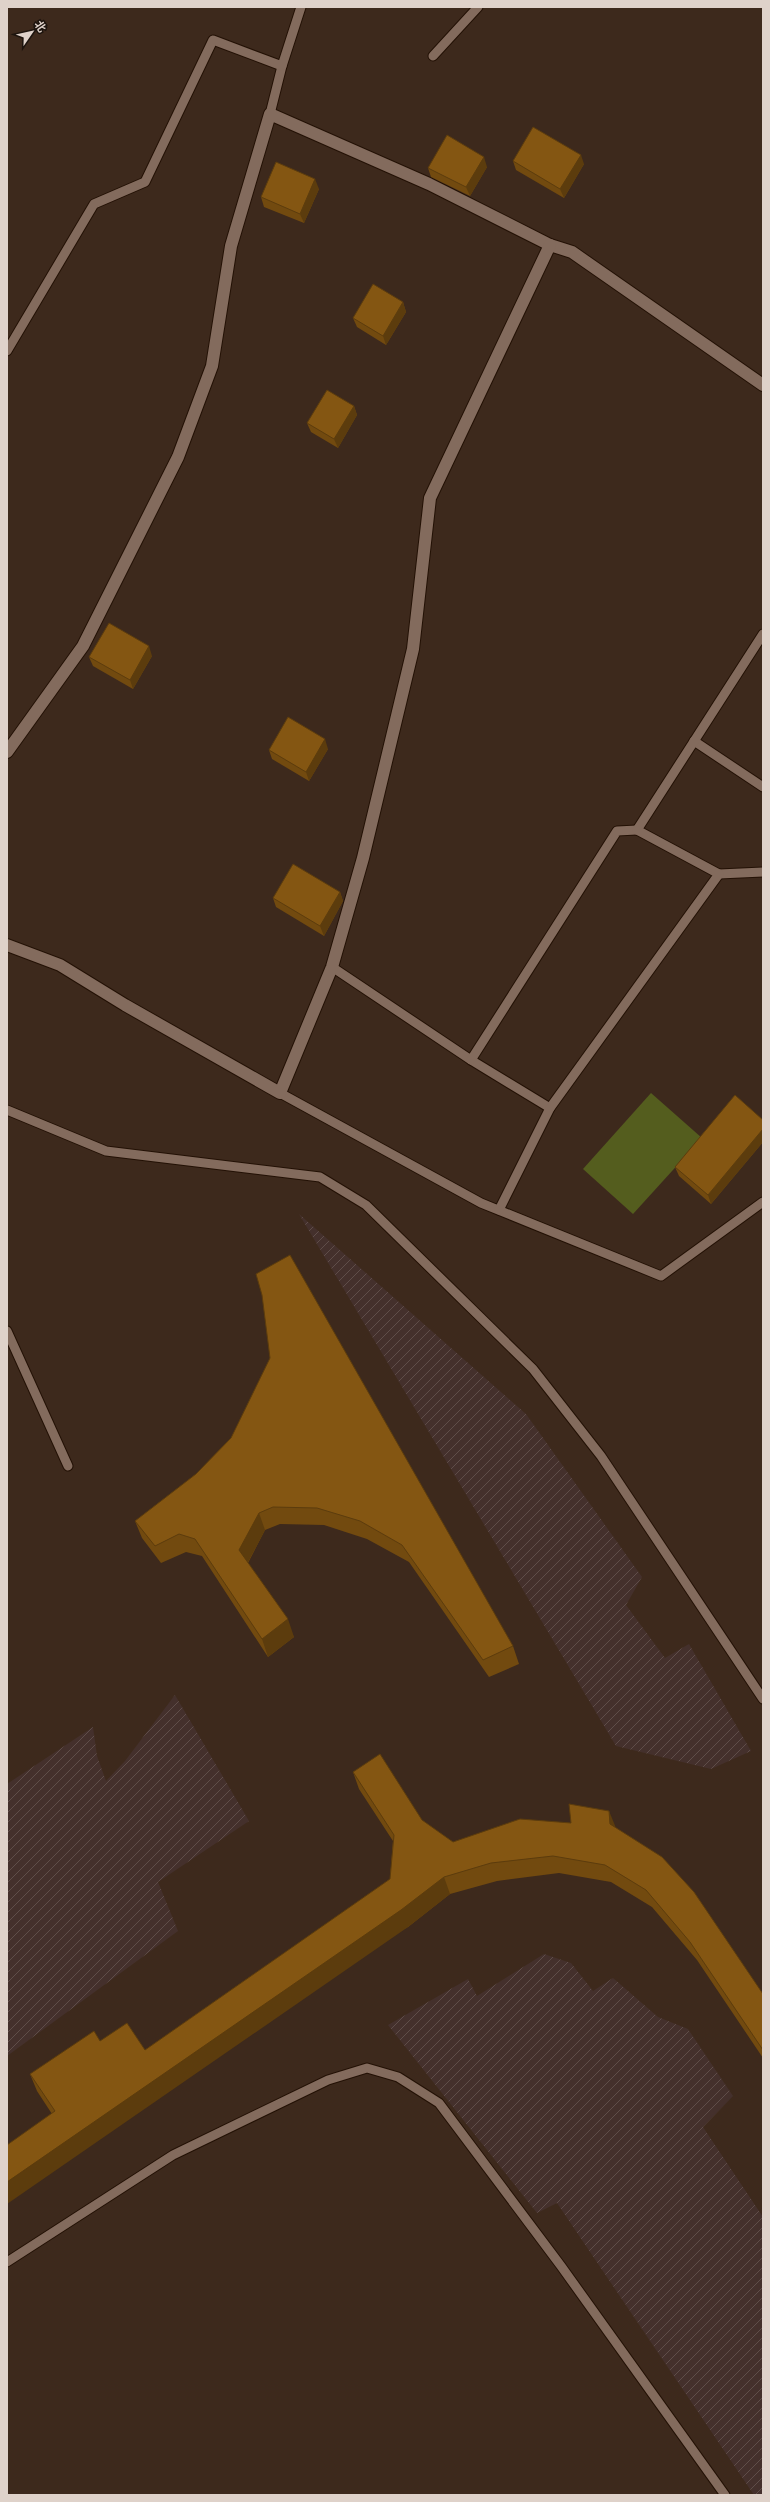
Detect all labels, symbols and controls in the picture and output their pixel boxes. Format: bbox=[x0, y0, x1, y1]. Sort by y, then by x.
north arrow bbox=[12, 12, 52, 52]
text: 北 bbox=[31, 18, 48, 35]

